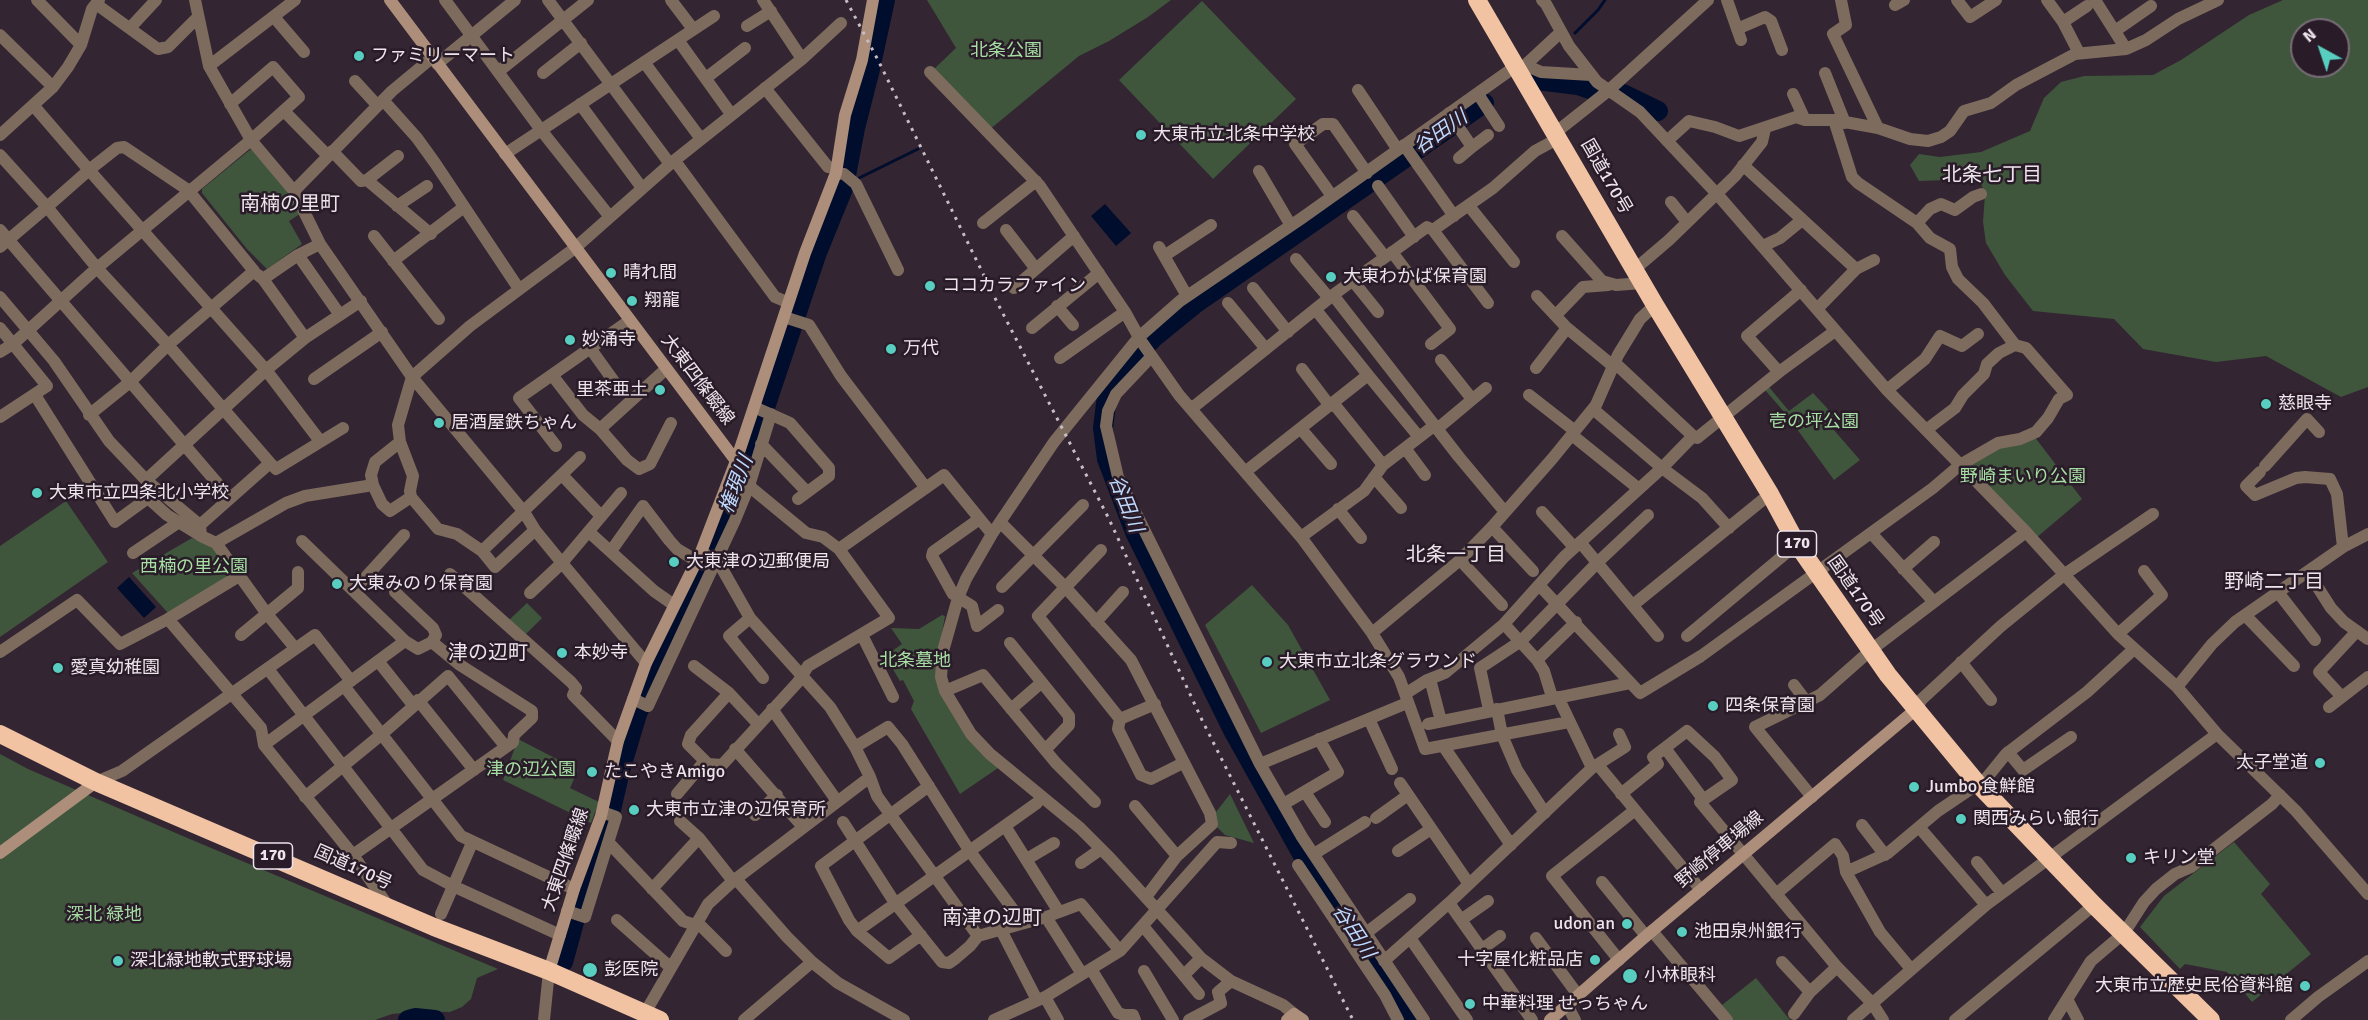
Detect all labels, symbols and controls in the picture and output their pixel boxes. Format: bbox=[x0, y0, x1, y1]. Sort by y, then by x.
north arrow bbox=[2290, 18, 2350, 78]
text: N bbox=[2299, 25, 2320, 47]
park label: 北条公園 bbox=[970, 40, 1042, 62]
place label: ファミリーマート bbox=[371, 45, 515, 67]
marker: ファミリーマート bbox=[352, 49, 366, 63]
water label: 谷田川 bbox=[1410, 106, 1472, 160]
place label: 大東市立北条中学校 bbox=[1153, 124, 1315, 146]
marker: 大東市立北条中学校 bbox=[1134, 128, 1148, 142]
street label: 国道170号 bbox=[1576, 136, 1636, 218]
district label: 北条七丁目 bbox=[1942, 164, 2042, 188]
district label: 南楠の里町 bbox=[240, 193, 340, 217]
place label: 晴れ間 bbox=[623, 262, 677, 284]
marker: 晴れ間 bbox=[604, 266, 618, 280]
place label: 大東わかば保育園 bbox=[1343, 266, 1487, 288]
marker: 大東わかば保育園 bbox=[1324, 270, 1338, 284]
place label: ココカラファイン bbox=[942, 275, 1086, 297]
marker: ココカラファイン bbox=[923, 279, 937, 293]
place label: 翔龍 bbox=[644, 290, 680, 312]
marker: 翔龍 bbox=[625, 294, 639, 308]
place label: 妙涌寺 bbox=[582, 329, 636, 351]
street label: 大東四條畷線 bbox=[656, 330, 738, 430]
marker: 妙涌寺 bbox=[563, 333, 577, 347]
place label: 万代 bbox=[903, 338, 939, 360]
marker: 万代 bbox=[884, 342, 898, 356]
place label: 里茶亜土 bbox=[576, 379, 648, 401]
marker: 里茶亜土 bbox=[653, 383, 667, 397]
place label: 慈眼寺 bbox=[2278, 393, 2332, 415]
marker: 慈眼寺 bbox=[2259, 397, 2273, 411]
park label: 壱の坪公園 bbox=[1769, 411, 1859, 433]
place label: 居酒屋鉄ちゃん bbox=[451, 412, 577, 434]
marker: 居酒屋鉄ちゃん bbox=[432, 416, 446, 430]
water label: 権現川 bbox=[715, 453, 759, 517]
park label: 野崎まいり公園 bbox=[1960, 466, 2086, 488]
water label: 谷田川 bbox=[1103, 472, 1147, 536]
place label: 大東市立四条北小学校 bbox=[49, 482, 229, 504]
marker: 大東市立四条北小学校 bbox=[30, 486, 44, 500]
road number: 170 bbox=[1778, 531, 1816, 557]
district label: 北条一丁目 bbox=[1406, 544, 1506, 568]
place label: 大東津の辺郵便局 bbox=[686, 551, 830, 573]
street label: 国道170号 bbox=[1822, 552, 1888, 632]
marker: 大東津の辺郵便局 bbox=[667, 555, 681, 569]
park label: 西楠の里公園 bbox=[140, 556, 248, 578]
district label: 野崎二丁目 bbox=[2224, 571, 2324, 595]
place label: 大東みのり保育園 bbox=[349, 573, 493, 595]
marker: 大東みのり保育園 bbox=[330, 577, 344, 591]
district label: 津の辺町 bbox=[448, 642, 528, 666]
place label: 本妙寺 bbox=[574, 642, 628, 664]
marker: 本妙寺 bbox=[555, 646, 569, 660]
park label: 北条墓地 bbox=[879, 650, 951, 672]
place label: 大東市立北条グラウンド bbox=[1279, 651, 1477, 673]
marker: 大東市立北条グラウンド bbox=[1260, 655, 1274, 669]
place label: 愛真幼稚園 bbox=[70, 657, 160, 679]
marker: 愛真幼稚園 bbox=[51, 661, 65, 675]
place label: 四条保育園 bbox=[1725, 695, 1815, 717]
marker: 四条保育園 bbox=[1706, 699, 1720, 713]
place label: 太子堂道 bbox=[2236, 752, 2308, 774]
marker: 太子堂道 bbox=[2313, 756, 2327, 770]
park label: 津の辺公園 bbox=[486, 759, 576, 781]
place label: たこやきAmigo bbox=[604, 761, 725, 783]
marker: たこやきAmigo bbox=[585, 765, 599, 779]
place label: Jumbo 食鮮館 bbox=[1926, 776, 2035, 798]
marker: Jumbo 食鮮館 bbox=[1907, 780, 1921, 794]
place label: 大東市立津の辺保育所 bbox=[646, 799, 826, 821]
marker: 大東市立津の辺保育所 bbox=[627, 803, 641, 817]
street label: 大東四條畷線 bbox=[538, 805, 594, 915]
street label: 野崎停車場線 bbox=[1672, 807, 1768, 893]
place label: 関西みらい銀行 bbox=[1973, 808, 2099, 830]
marker: 関西みらい銀行 bbox=[1954, 812, 1968, 826]
street label: 国道170号 bbox=[311, 841, 395, 895]
road number: 170 bbox=[254, 843, 292, 869]
place label: キリン堂 bbox=[2143, 847, 2215, 869]
marker: キリン堂 bbox=[2124, 851, 2138, 865]
water label: 谷田川 bbox=[1327, 900, 1379, 964]
park label: 深北 緑地 bbox=[66, 904, 142, 926]
district label: 南津の辺町 bbox=[942, 907, 1042, 931]
place label: udon an bbox=[1554, 913, 1615, 935]
marker: udon an bbox=[1620, 917, 1634, 931]
place label: 池田泉州銀行 bbox=[1694, 921, 1802, 943]
marker: 池田泉州銀行 bbox=[1675, 925, 1689, 939]
place label: 十字屋化粧品店 bbox=[1457, 949, 1583, 971]
place label: 深北緑地軟式野球場 bbox=[130, 950, 292, 972]
marker: 十字屋化粧品店 bbox=[1588, 953, 1602, 967]
marker: 深北緑地軟式野球場 bbox=[111, 954, 125, 968]
place label: 彭医院 bbox=[604, 959, 658, 981]
marker: 彭医院 bbox=[581, 961, 599, 979]
place label: 小林眼科 bbox=[1644, 965, 1716, 987]
marker: 小林眼科 bbox=[1621, 967, 1639, 985]
place label: 大東市立歴史民俗資料館 bbox=[2095, 975, 2293, 997]
marker: 大東市立歴史民俗資料館 bbox=[2298, 979, 2312, 993]
place label: 中華料理 せっちゃん bbox=[1482, 993, 1648, 1015]
marker: 中華料理 せっちゃん bbox=[1463, 997, 1477, 1011]

